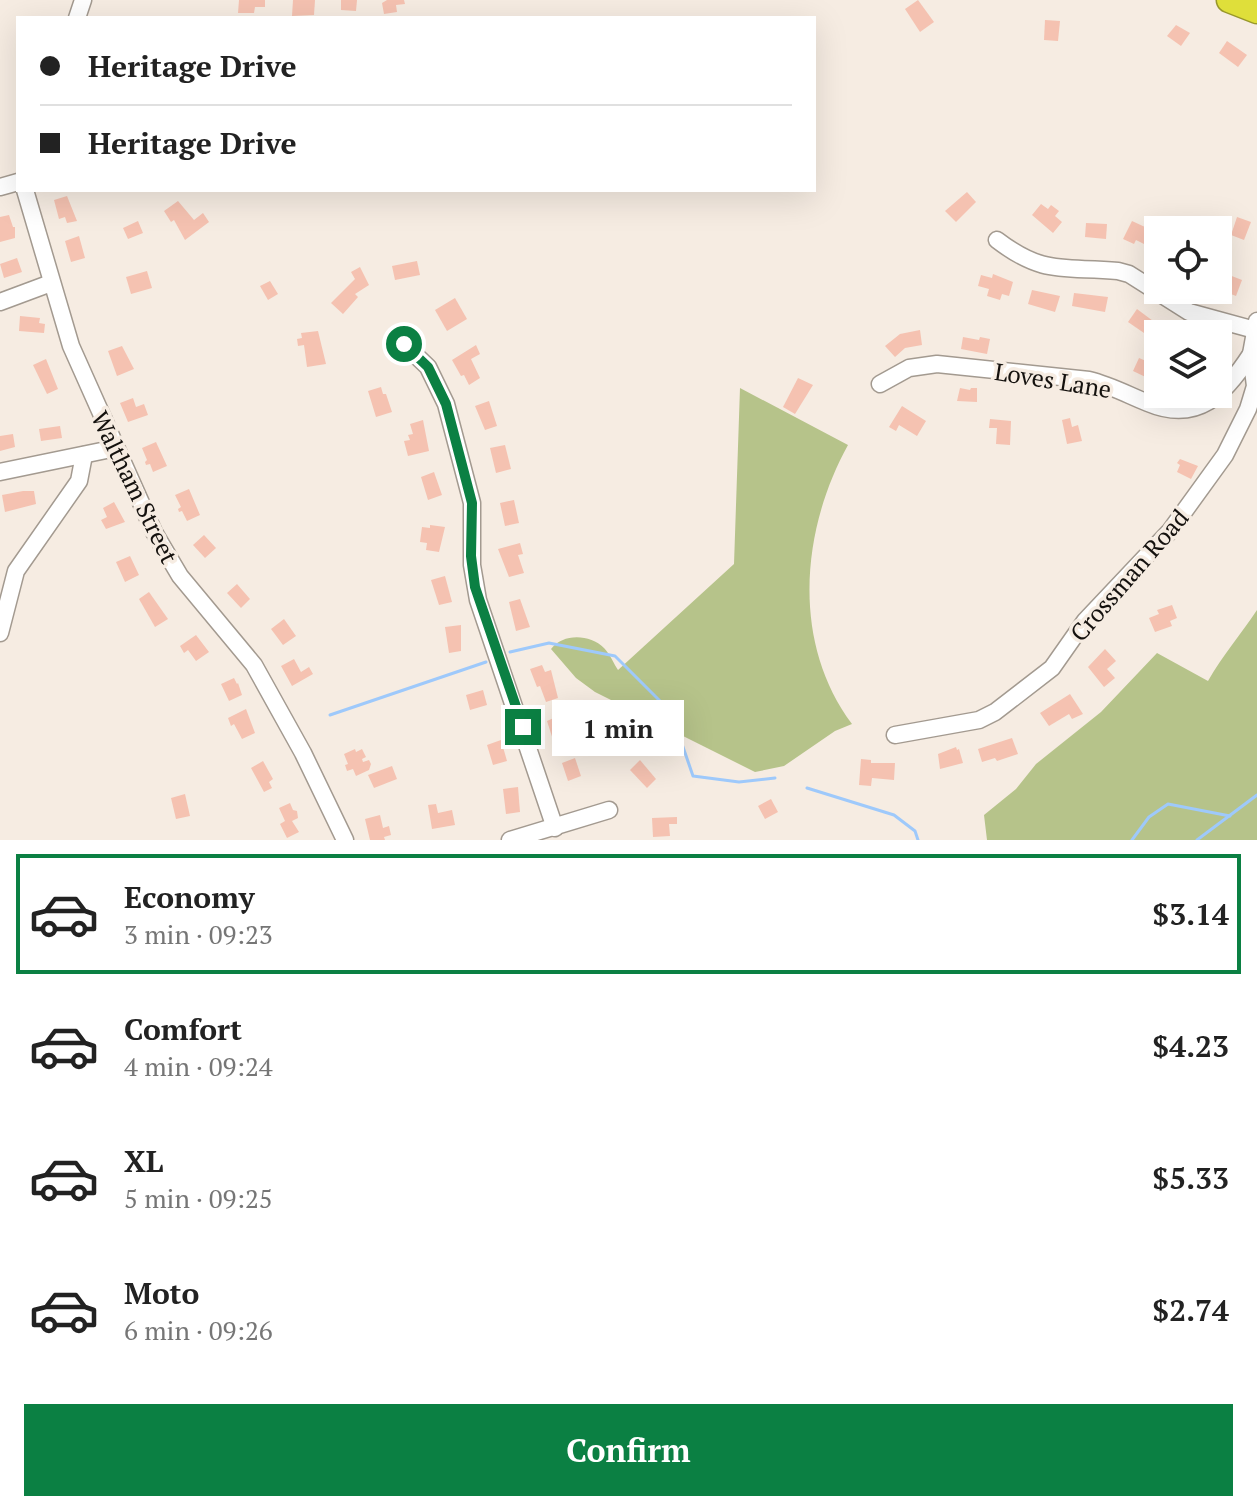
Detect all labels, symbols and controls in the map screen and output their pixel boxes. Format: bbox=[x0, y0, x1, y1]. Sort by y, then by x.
text: Heritage Drive bbox=[88, 46, 297, 86]
text: Heritage Drive bbox=[88, 123, 297, 163]
map controls bbox=[1144, 216, 1232, 408]
button: locate bbox=[1144, 216, 1232, 304]
button: layers bbox=[1144, 320, 1232, 408]
route start bbox=[386, 326, 422, 362]
street label: Loves Lane bbox=[992, 355, 1114, 405]
street label: Waltham Street bbox=[84, 405, 186, 569]
street label: Crossman Road bbox=[1063, 502, 1195, 648]
callout: 1 min bbox=[551, 699, 683, 755]
route end bbox=[505, 709, 541, 745]
text: 1 min bbox=[582, 711, 654, 745]
text: Economy bbox=[124, 877, 255, 917]
icon: car bbox=[28, 878, 100, 950]
text: $3.14 bbox=[1152, 894, 1229, 934]
text: 3 min · 09:23 bbox=[124, 917, 273, 951]
text: Comfort bbox=[124, 1009, 242, 1049]
icon: car bbox=[28, 1010, 100, 1082]
text: $4.23 bbox=[1152, 1026, 1229, 1066]
text: 4 min · 09:24 bbox=[124, 1049, 273, 1083]
text: XL bbox=[124, 1141, 163, 1181]
icon: car bbox=[28, 1142, 100, 1214]
text: $5.33 bbox=[1152, 1158, 1229, 1198]
text: 5 min · 09:25 bbox=[124, 1181, 273, 1215]
text: Moto bbox=[124, 1273, 199, 1313]
icon: car bbox=[28, 1274, 100, 1346]
text: $2.74 bbox=[1152, 1290, 1229, 1330]
text: 6 min · 09:26 bbox=[124, 1313, 273, 1347]
button: Confirm bbox=[24, 1404, 1233, 1496]

